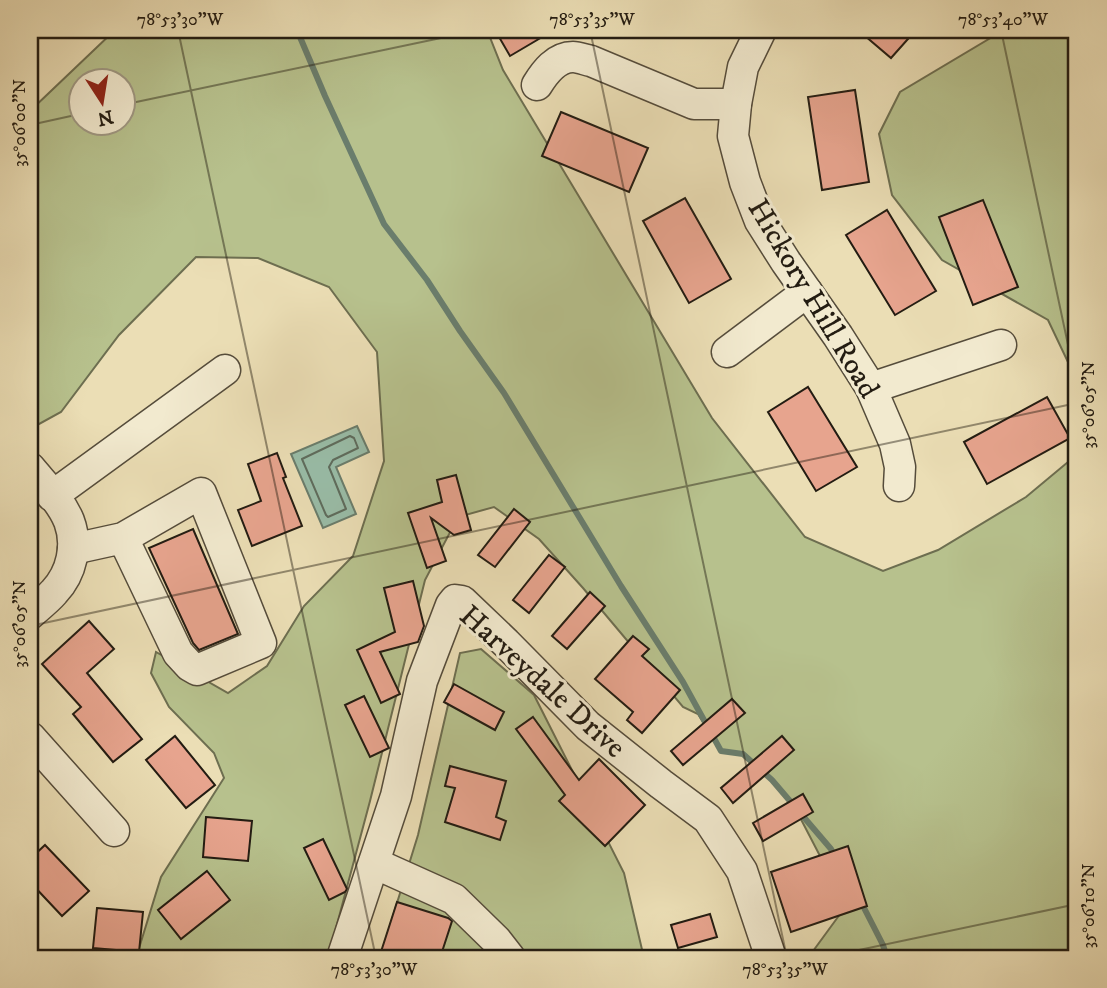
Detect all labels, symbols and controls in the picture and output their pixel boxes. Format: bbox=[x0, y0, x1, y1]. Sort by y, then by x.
text: 78°53'30"W bbox=[137, 9, 224, 31]
text: 78°53'35"W bbox=[549, 9, 635, 31]
text: 78°53'40"W bbox=[958, 9, 1049, 31]
north arrow bbox=[66, 66, 136, 136]
text: 35°06'00"N bbox=[9, 79, 31, 167]
text: N bbox=[95, 104, 115, 130]
street label: Hickory Hill Road bbox=[739, 192, 887, 405]
text: 35°06'05"N bbox=[1078, 361, 1100, 449]
text: 35°06'05"N bbox=[9, 580, 31, 668]
street label: Harveydale Drive bbox=[451, 598, 633, 767]
text: 35°06'10"N bbox=[1078, 863, 1100, 949]
text: 78°53'30"W bbox=[331, 959, 418, 981]
text: 78°53'35"W bbox=[742, 959, 828, 981]

